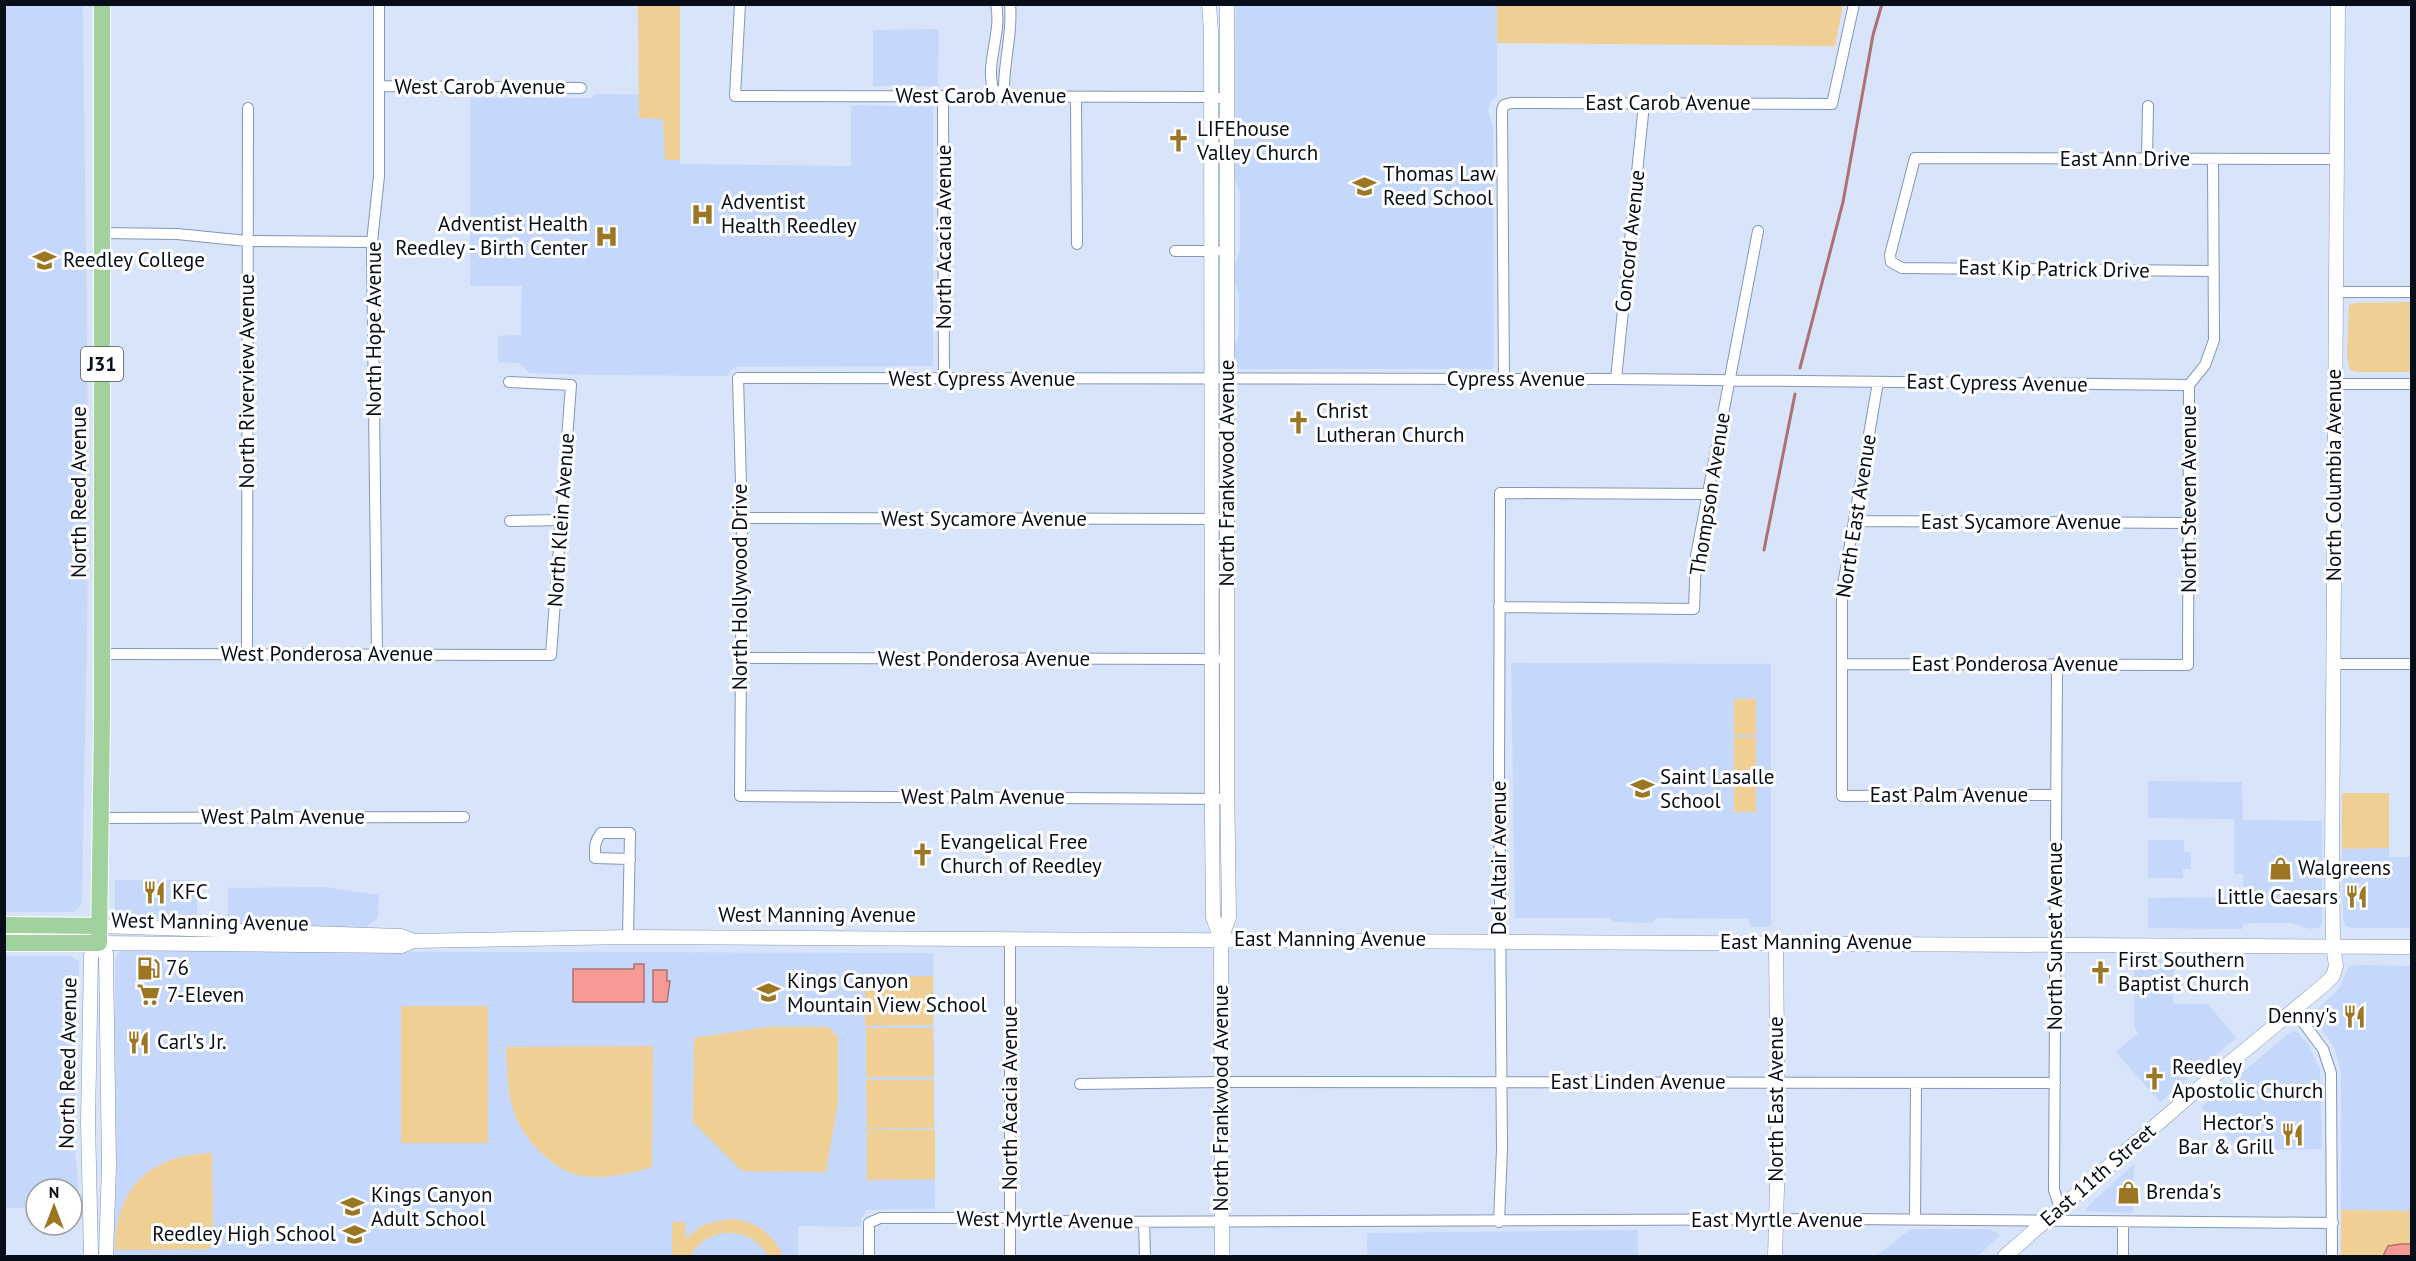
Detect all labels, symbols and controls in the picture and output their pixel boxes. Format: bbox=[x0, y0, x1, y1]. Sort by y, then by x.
street label: West Carob Avenue bbox=[394, 73, 566, 100]
street label: West Carob Avenue bbox=[895, 82, 1067, 109]
street label: East Carob Avenue bbox=[1585, 89, 1751, 116]
place label: LIFEhouse Valley Church bbox=[1196, 115, 1318, 166]
church icon: LIFEhouse Valley Church bbox=[1166, 128, 1192, 154]
street label: North Acacia Avenue bbox=[930, 145, 957, 329]
street label: East Ann Drive bbox=[2060, 145, 2190, 172]
place label: Thomas Law Reed School bbox=[1383, 160, 1496, 211]
street label: Concord Avenue bbox=[1609, 168, 1650, 314]
school or university icon: Thomas Law Reed School bbox=[1352, 173, 1378, 199]
place label: Adventist Health Reedley bbox=[721, 188, 857, 239]
hospital icon: Adventist Health Reedley bbox=[690, 201, 716, 227]
place label: Adventist Health Reedley - Birth Center bbox=[395, 210, 588, 261]
hospital icon: Adventist Health Reedley - Birth Center bbox=[593, 223, 619, 249]
street label: North Hope Avenue bbox=[360, 241, 387, 417]
place label: Reedley College bbox=[63, 246, 205, 273]
school or university icon: Reedley College bbox=[32, 247, 58, 273]
street label: East Kip Patrick Drive bbox=[1958, 253, 2150, 284]
street label: North Riverview Avenue bbox=[233, 274, 260, 488]
road number: J31 bbox=[81, 347, 123, 381]
street label: North Frankwood Avenue bbox=[1213, 360, 1240, 586]
street label: West Cypress Avenue bbox=[888, 365, 1076, 392]
street label: Cypress Avenue bbox=[1447, 365, 1585, 392]
street label: East Cypress Avenue bbox=[1906, 367, 2088, 398]
street label: North Columbia Avenue bbox=[2320, 369, 2347, 581]
place label: Christ Lutheran Church bbox=[1316, 397, 1465, 448]
street label: North Steven Avenue bbox=[2175, 405, 2202, 593]
street label: North Reed Avenue bbox=[65, 406, 92, 578]
church icon: Christ Lutheran Church bbox=[1285, 410, 1311, 436]
street label: Thompson Avenue bbox=[1683, 410, 1736, 577]
street label: North Klein Avenue bbox=[541, 432, 580, 608]
street label: North East Avenue bbox=[1829, 432, 1882, 600]
street label: North Hollywood Drive bbox=[726, 484, 753, 690]
street label: West Sycamore Avenue bbox=[881, 505, 1087, 532]
street label: East Sycamore Avenue bbox=[1921, 508, 2121, 535]
street label: West Ponderosa Avenue bbox=[221, 640, 433, 667]
street label: West Ponderosa Avenue bbox=[878, 645, 1090, 672]
street label: East Ponderosa Avenue bbox=[1911, 650, 2119, 677]
place label: Saint Lasalle School bbox=[1660, 763, 1774, 814]
school or university icon: Saint Lasalle School bbox=[1629, 776, 1655, 802]
street label: Del Altair Avenue bbox=[1485, 781, 1512, 935]
street label: East Palm Avenue bbox=[1870, 781, 2028, 808]
street label: West Palm Avenue bbox=[901, 783, 1065, 810]
street label: West Palm Avenue bbox=[201, 803, 365, 830]
place label: Evangelical Free Church of Reedley bbox=[940, 828, 1102, 879]
church icon: Evangelical Free Church of Reedley bbox=[909, 841, 935, 867]
street label: North Sunset Avenue bbox=[2041, 842, 2068, 1030]
place label: Walgreens bbox=[2298, 854, 2391, 881]
shop icon: Walgreens bbox=[2267, 855, 2293, 881]
place label: KFC bbox=[172, 878, 208, 905]
restaurant icon: KFC bbox=[141, 879, 167, 905]
place label: Little Caesars bbox=[2217, 883, 2338, 910]
restaurant icon: Little Caesars bbox=[2343, 884, 2369, 910]
street label: West Manning Avenue bbox=[718, 901, 916, 928]
street label: West Manning Avenue bbox=[111, 906, 309, 937]
street label: East Manning Avenue bbox=[1234, 925, 1426, 952]
street label: East Manning Avenue bbox=[1720, 928, 1912, 955]
place label: First Southern Baptist Church bbox=[2118, 946, 2249, 997]
place label: 76 bbox=[166, 954, 189, 981]
fuel station icon: 76 bbox=[135, 955, 161, 981]
church icon: First Southern Baptist Church bbox=[2087, 959, 2113, 985]
place label: Kings Canyon Mountain View School bbox=[787, 967, 987, 1018]
street label: North Reed Avenue bbox=[53, 977, 82, 1149]
school or university icon: Kings Canyon Mountain View School bbox=[756, 980, 782, 1006]
place label: 7-Eleven bbox=[167, 981, 244, 1008]
supermarket icon: 7-Eleven bbox=[136, 982, 162, 1008]
street label: North Frankwood Avenue bbox=[1207, 985, 1234, 1211]
place label: Denny's bbox=[2268, 1002, 2337, 1029]
restaurant icon: Denny's bbox=[2342, 1003, 2368, 1029]
street label: North Acacia Avenue bbox=[996, 1006, 1023, 1190]
street label: North East Avenue bbox=[1762, 1016, 1789, 1182]
place label: Carl's Jr. bbox=[157, 1028, 227, 1055]
restaurant icon: Carl's Jr. bbox=[126, 1029, 152, 1055]
place label: Reedley Apostolic Church bbox=[2172, 1053, 2323, 1104]
church icon: Reedley Apostolic Church bbox=[2141, 1066, 2167, 1092]
street label: East Linden Avenue bbox=[1550, 1068, 1726, 1095]
place label: Hector's Bar & Grill bbox=[2178, 1109, 2274, 1160]
street label: East 11th Street bbox=[2034, 1117, 2161, 1232]
restaurant icon: Hector's Bar & Grill bbox=[2279, 1122, 2305, 1148]
north arrow bbox=[24, 1177, 84, 1237]
place label: Brenda's bbox=[2146, 1178, 2221, 1205]
shop icon: Brenda's bbox=[2115, 1179, 2141, 1205]
place label: Kings Canyon Adult School bbox=[371, 1181, 493, 1232]
text: N bbox=[49, 1182, 59, 1202]
school or university icon: Kings Canyon Adult School bbox=[340, 1194, 366, 1220]
street label: West Myrtle Avenue bbox=[956, 1204, 1134, 1235]
street label: East Myrtle Avenue bbox=[1691, 1206, 1863, 1233]
place label: Reedley High School bbox=[152, 1220, 336, 1247]
school or university icon: Reedley High School bbox=[341, 1221, 367, 1247]

